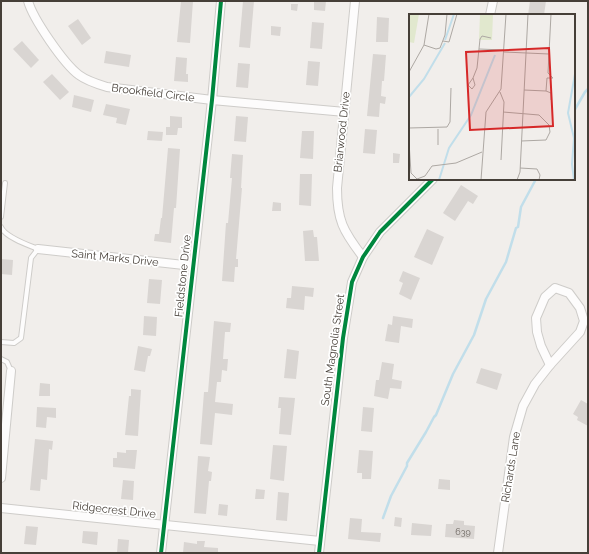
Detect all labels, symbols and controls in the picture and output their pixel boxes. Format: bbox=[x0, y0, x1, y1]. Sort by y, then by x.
inset map bbox=[409, 14, 575, 180]
street label: Brookfield Circle bbox=[111, 81, 196, 105]
street label: Briarwood Drive bbox=[331, 90, 353, 173]
street label: Fieldstone Drive bbox=[172, 234, 194, 318]
street label: Saint Marks Drive bbox=[71, 247, 160, 269]
street label: South Magnolia Street bbox=[319, 293, 347, 407]
street label: Richards Lane bbox=[499, 430, 523, 504]
street label: Ridgecrest Drive bbox=[72, 499, 157, 521]
house number: 639 bbox=[455, 527, 471, 537]

